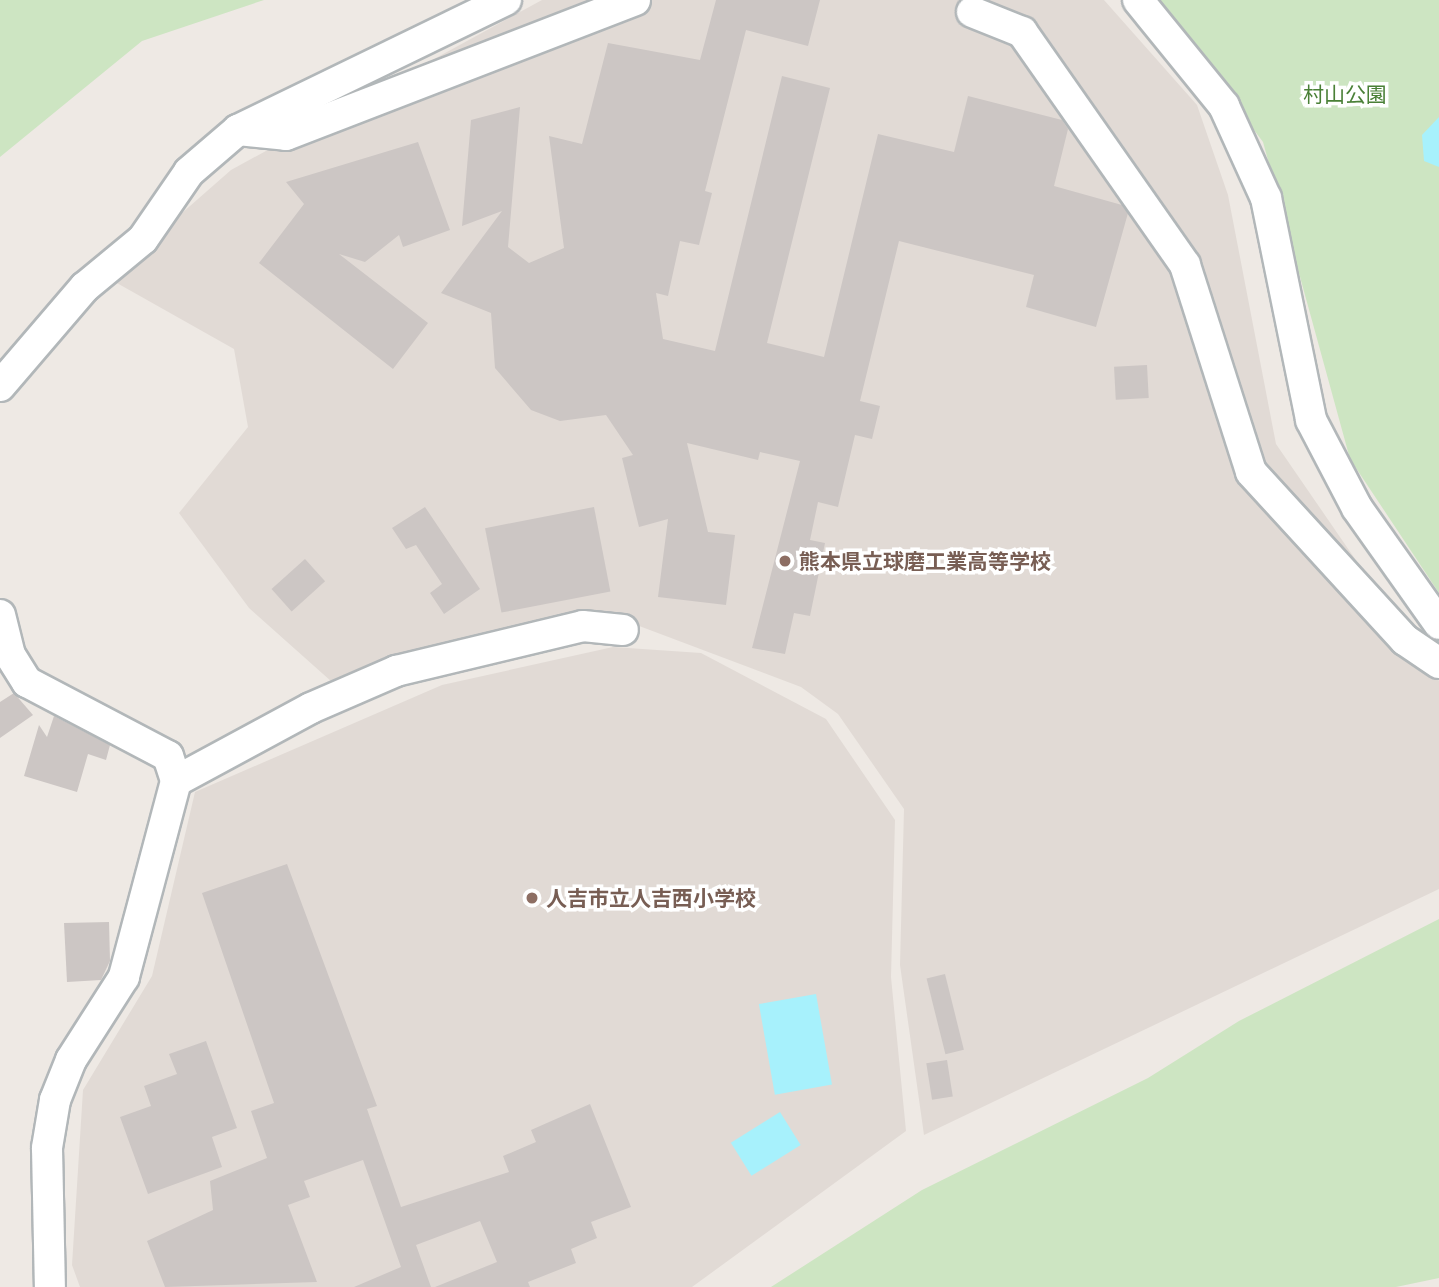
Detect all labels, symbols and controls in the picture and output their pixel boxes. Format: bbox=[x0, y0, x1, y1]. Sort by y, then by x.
park label: 村山公園 bbox=[1303, 81, 1387, 107]
place label: 熊本県立球磨工業高等学校 bbox=[799, 548, 1051, 574]
marker: 熊本県立球磨工業高等学校 bbox=[777, 553, 793, 569]
place label: 人吉市立人吉西小学校 bbox=[546, 885, 756, 911]
marker: 人吉市立人吉西小学校 bbox=[524, 890, 540, 906]

